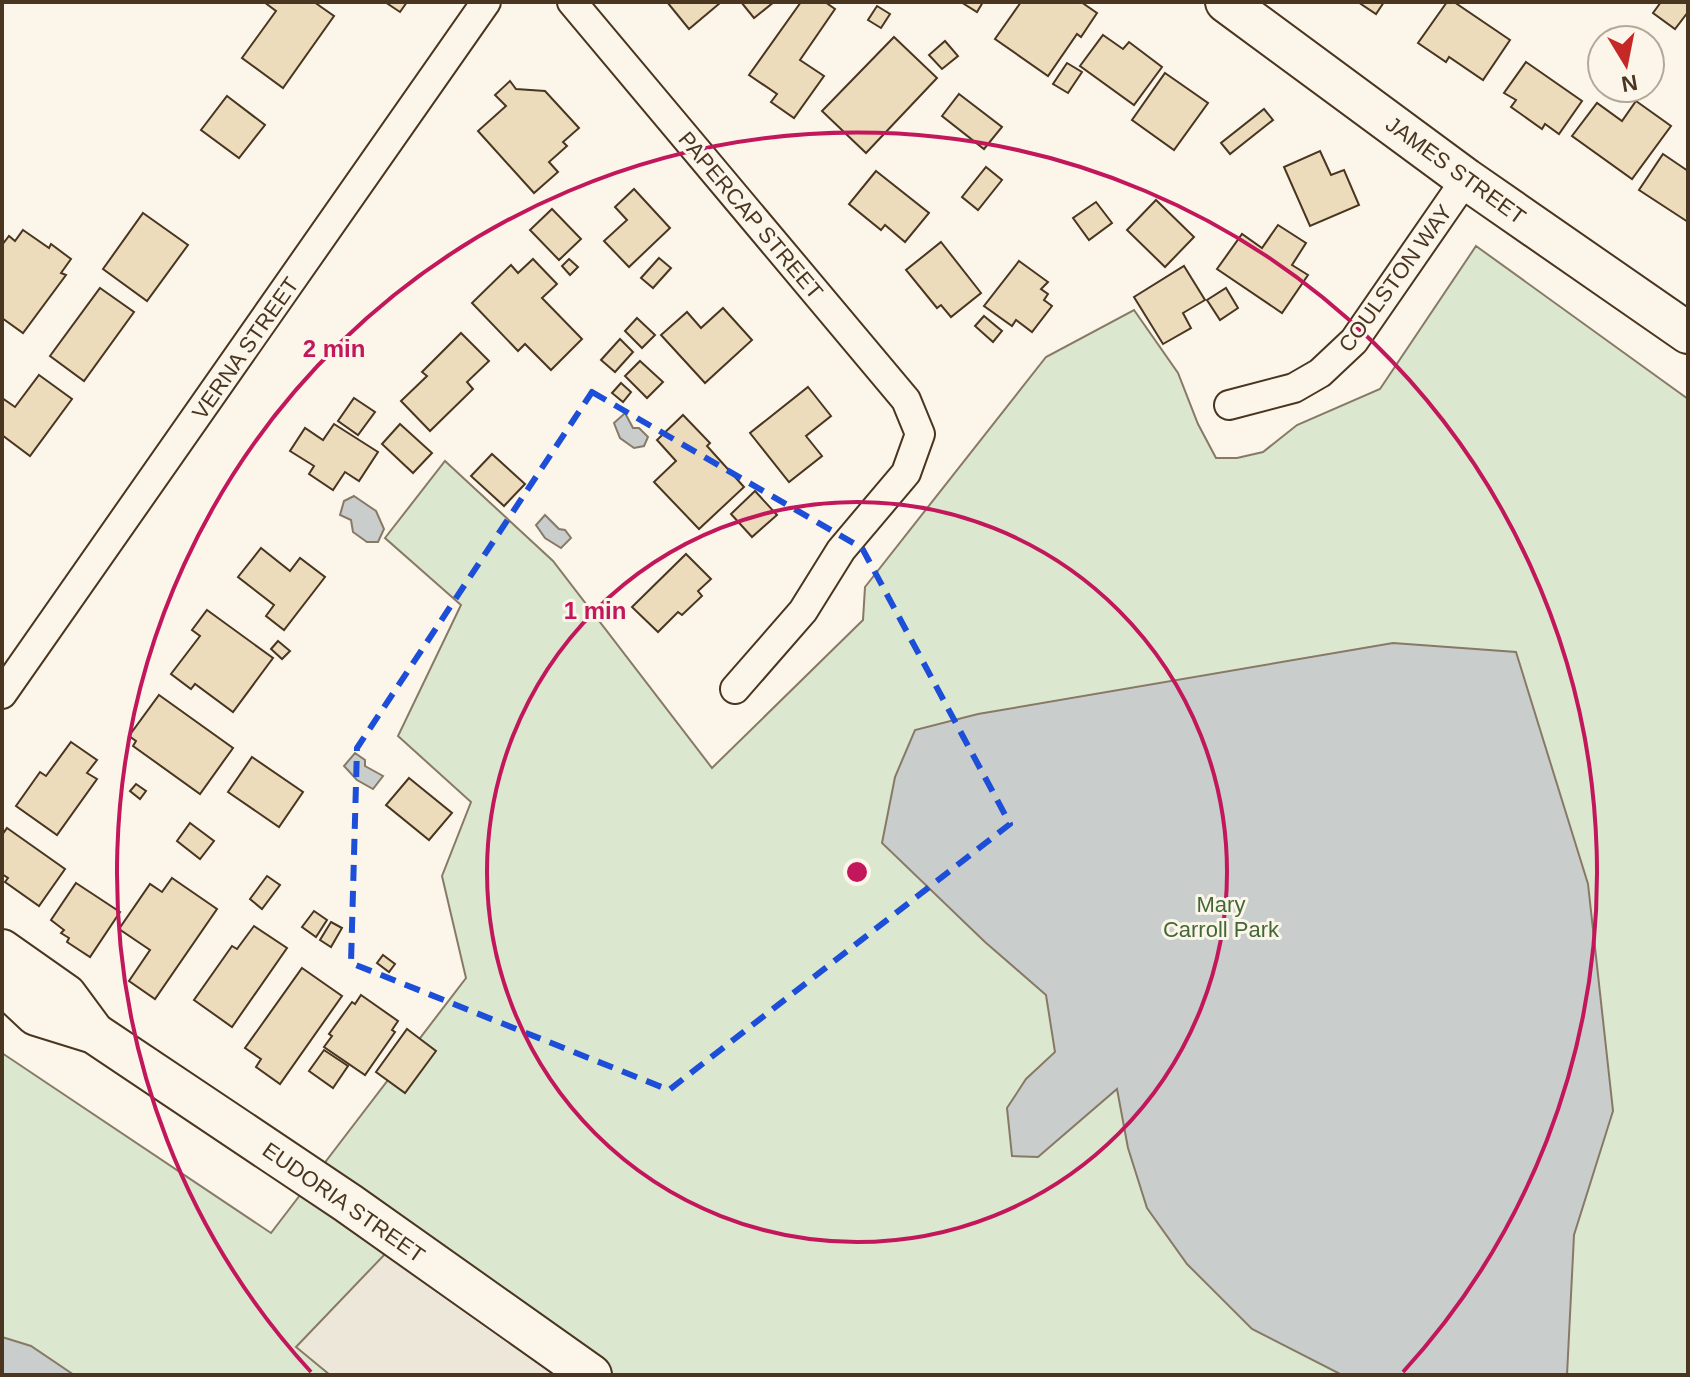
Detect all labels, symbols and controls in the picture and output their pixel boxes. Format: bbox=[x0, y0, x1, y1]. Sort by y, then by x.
north arrow bbox=[1586, 24, 1666, 104]
text: N bbox=[1619, 70, 1639, 97]
street label: JAMES STREET bbox=[1381, 111, 1530, 229]
street label: PAPERCAP STREET bbox=[673, 127, 828, 304]
street label: COULSTON WAY bbox=[1334, 200, 1457, 357]
street label: VERNA STREET bbox=[187, 273, 304, 424]
text: 2 min bbox=[303, 335, 365, 362]
text: 1 min bbox=[564, 597, 626, 624]
centre of rings bbox=[843, 858, 871, 886]
park label: Mary Carroll Park bbox=[1163, 892, 1280, 942]
street label: EUDORIA STREET bbox=[258, 1137, 429, 1268]

